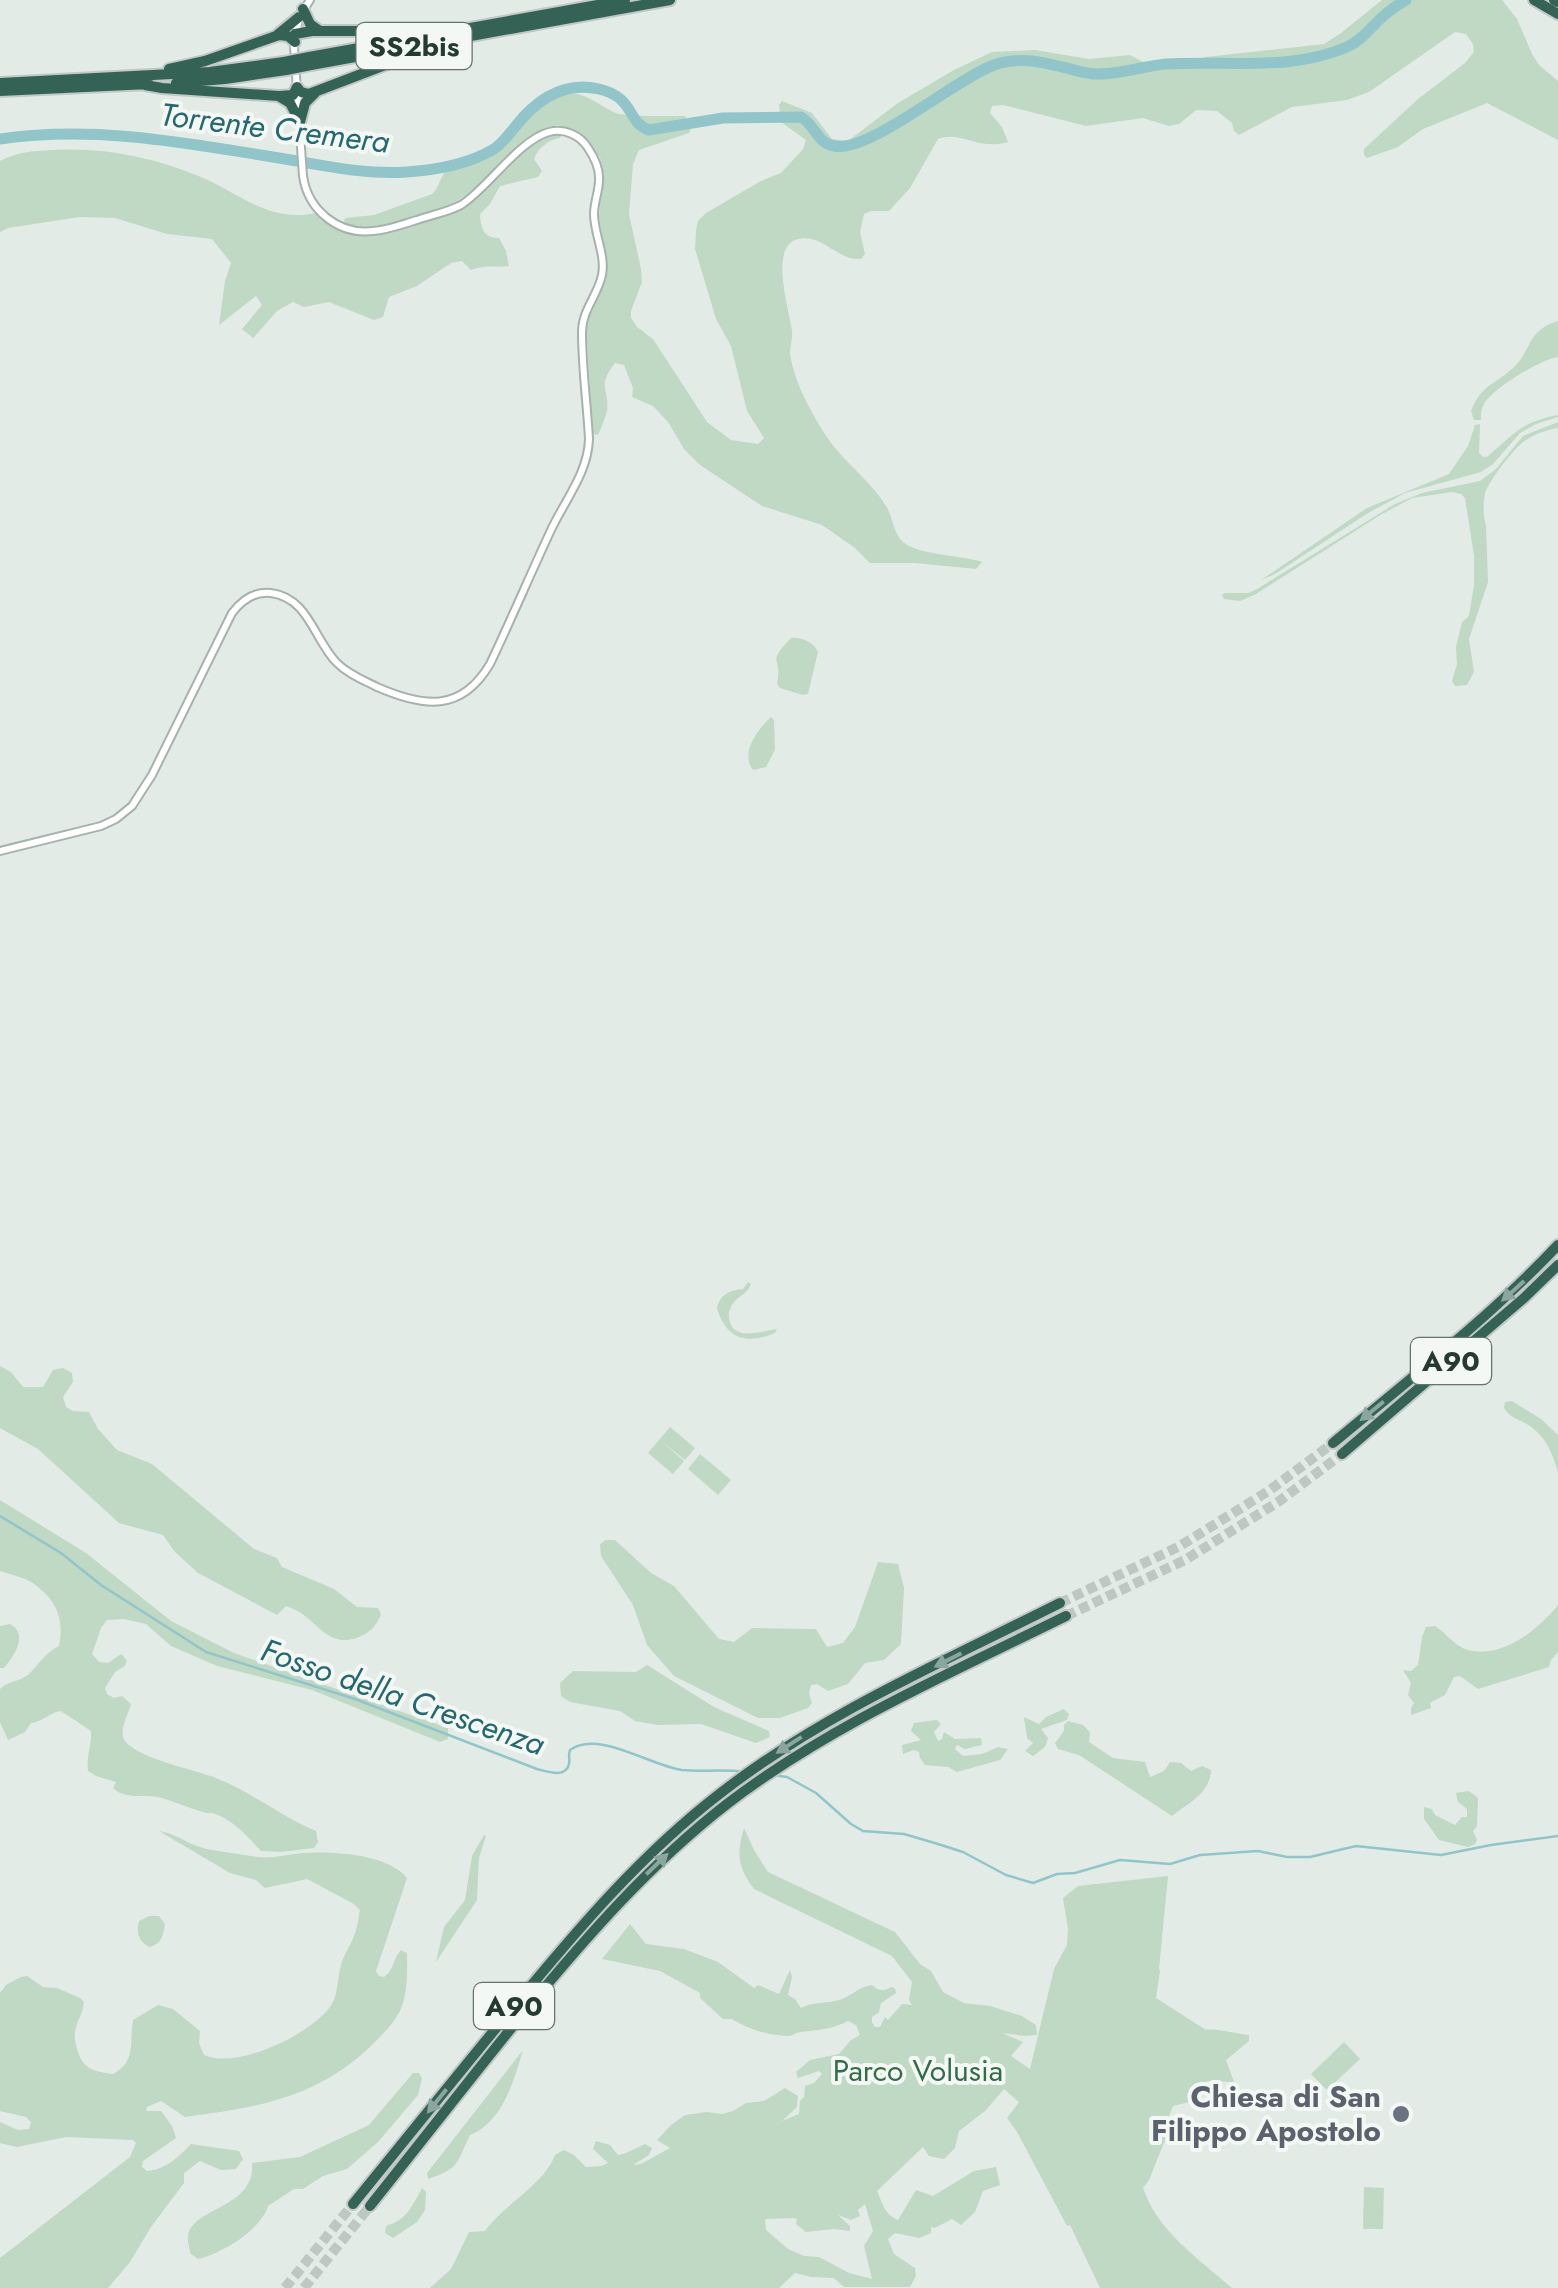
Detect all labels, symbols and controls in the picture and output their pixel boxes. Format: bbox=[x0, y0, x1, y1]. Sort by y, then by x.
road number: SS2bis bbox=[356, 23, 472, 69]
water label: Torrente Cremera bbox=[158, 91, 392, 165]
one-way arrow bbox=[1501, 1279, 1526, 1301]
road number: A90 bbox=[1411, 1338, 1491, 1384]
one-way arrow bbox=[1360, 1399, 1385, 1421]
water label: Fosso della Crescenza bbox=[255, 1627, 551, 1767]
one-way arrow bbox=[933, 1651, 962, 1668]
one-way arrow bbox=[775, 1736, 803, 1754]
one-way arrow bbox=[645, 1853, 669, 1876]
road number: A90 bbox=[474, 1983, 554, 2029]
park label: Parco Volusia bbox=[833, 2049, 1003, 2092]
place label: Chiesa di San Filippo Apostolo bbox=[1151, 2075, 1381, 2152]
one-way arrow bbox=[427, 2088, 448, 2113]
marker: Chiesa di San Filippo Apostolo bbox=[1390, 2103, 1412, 2125]

